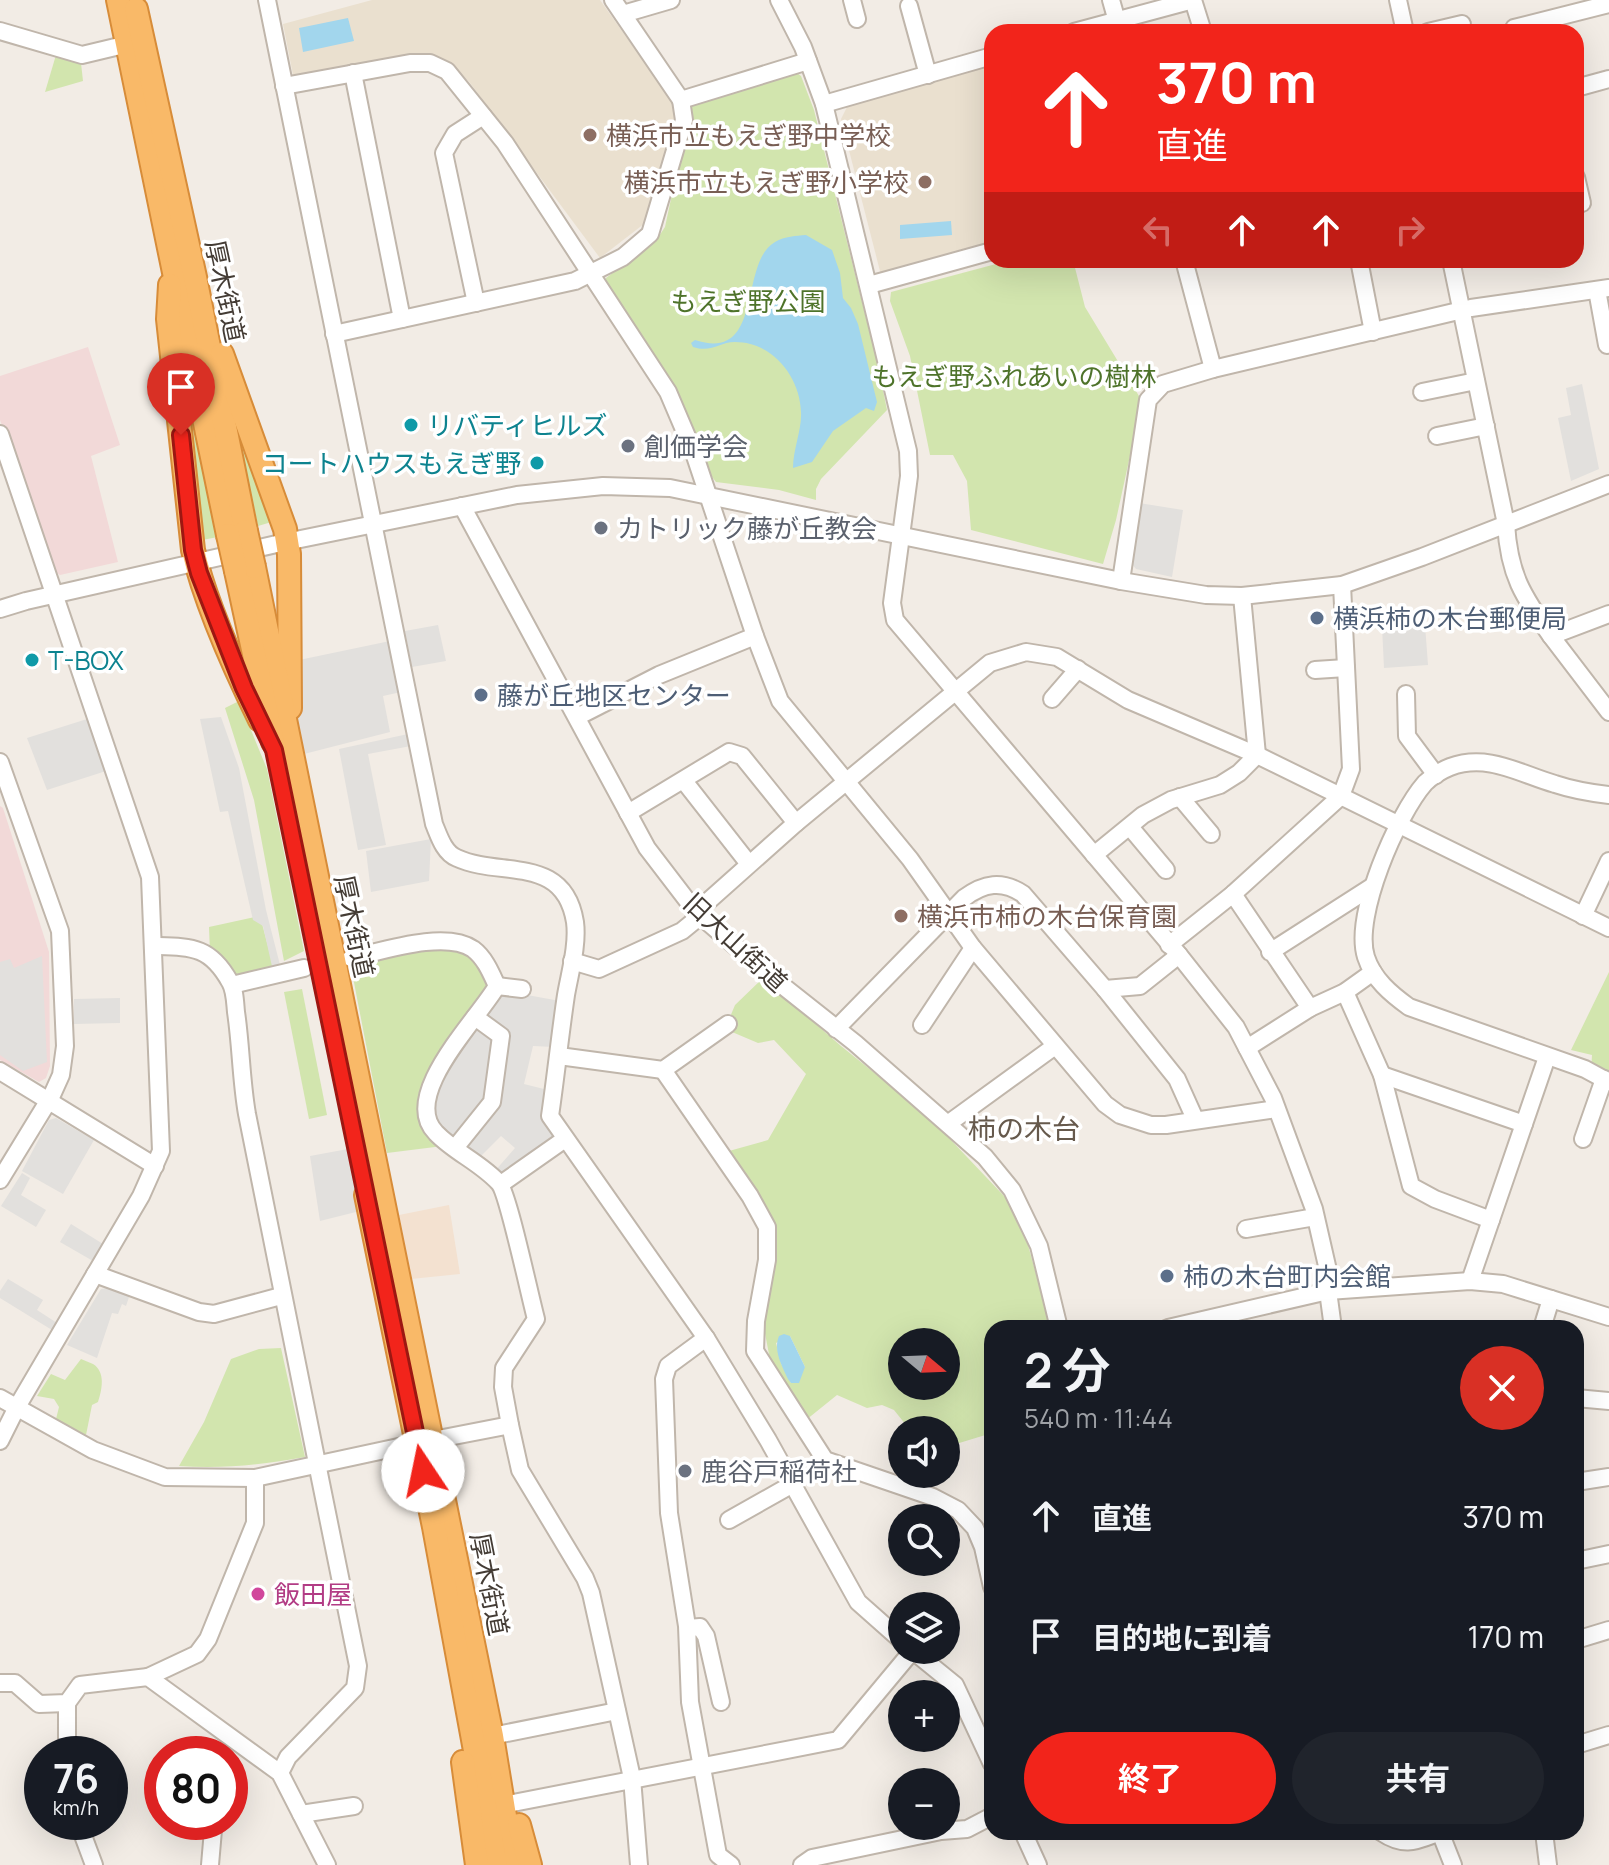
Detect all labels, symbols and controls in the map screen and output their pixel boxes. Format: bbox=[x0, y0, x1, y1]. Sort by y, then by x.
text: 370 m bbox=[1156, 43, 1317, 120]
icon: ahead bbox=[1024, 56, 1128, 160]
place label: 横浜市立もえぎ野中学校 bbox=[606, 117, 891, 153]
text: 直進 bbox=[1156, 120, 1228, 169]
marker: 横浜市立もえぎ野中学校 bbox=[581, 126, 599, 144]
place label: 横浜市立もえぎ野小学校 bbox=[624, 164, 909, 200]
marker: 横浜市立もえぎ野小学校 bbox=[916, 173, 934, 191]
icon: left bbox=[1136, 208, 1180, 252]
icon: ahead bbox=[1220, 208, 1264, 252]
icon: ahead bbox=[1304, 208, 1348, 252]
icon: right bbox=[1388, 208, 1432, 252]
street label: 厚木街道 bbox=[198, 236, 254, 346]
park label: もえぎ野公園 bbox=[670, 283, 826, 319]
pin bbox=[147, 353, 215, 435]
park label: もえぎ野ふれあいの樹林 bbox=[871, 358, 1157, 394]
icon: arrive bbox=[159, 365, 203, 409]
place label: リバティヒルズ bbox=[427, 407, 607, 443]
marker: リバティヒルズ bbox=[402, 416, 420, 434]
place label: 創価学会 bbox=[644, 428, 748, 464]
marker: 創価学会 bbox=[619, 437, 637, 455]
place label: コートハウスもえぎ野 bbox=[262, 445, 521, 481]
marker: コートハウスもえぎ野 bbox=[528, 454, 546, 472]
place label: カトリック藤が丘教会 bbox=[617, 510, 877, 546]
marker: カトリック藤が丘教会 bbox=[592, 519, 610, 537]
place label: 横浜柿の木台郵便局 bbox=[1333, 600, 1567, 636]
marker: 横浜柿の木台郵便局 bbox=[1308, 609, 1326, 627]
place label: T-BOX bbox=[48, 642, 124, 678]
marker: T-BOX bbox=[23, 651, 41, 669]
place label: 藤が丘地区センター bbox=[497, 677, 731, 713]
marker: 藤が丘地区センター bbox=[472, 686, 490, 704]
street label: 厚木街道 bbox=[327, 871, 383, 981]
street label: 旧大山街道 bbox=[676, 885, 796, 999]
place label: 横浜市柿の木台保育園 bbox=[917, 898, 1177, 934]
marker: 横浜市柿の木台保育園 bbox=[892, 907, 910, 925]
district label: 柿の木台 bbox=[968, 1109, 1080, 1147]
place label: 柿の木台町内会館 bbox=[1183, 1258, 1391, 1294]
marker: 柿の木台町内会館 bbox=[1158, 1267, 1176, 1285]
north arrow bbox=[888, 1328, 960, 1400]
map controls bbox=[888, 1328, 960, 1840]
text: 2 分 bbox=[1024, 1337, 1110, 1402]
button: close bbox=[1460, 1346, 1544, 1430]
text: 540 m · 11:44 bbox=[1024, 1400, 1173, 1436]
button: sound bbox=[888, 1416, 960, 1488]
position arrow bbox=[381, 1429, 465, 1513]
place label: 鹿谷戸稲荷社 bbox=[701, 1453, 857, 1489]
marker: 鹿谷戸稲荷社 bbox=[676, 1462, 694, 1480]
icon: ahead bbox=[1024, 1494, 1068, 1538]
text: 370 m bbox=[1463, 1496, 1544, 1537]
text: 直進 bbox=[1092, 1497, 1152, 1538]
button: search bbox=[888, 1504, 960, 1576]
street label: 厚木街道 bbox=[462, 1530, 518, 1638]
place label: 飯田屋 bbox=[274, 1576, 352, 1612]
marker: 飯田屋 bbox=[249, 1585, 267, 1603]
button: layers bbox=[888, 1592, 960, 1664]
icon: arrive bbox=[1024, 1614, 1068, 1658]
text: 170 m bbox=[1467, 1616, 1544, 1657]
text: 目的地に到着 bbox=[1092, 1617, 1272, 1658]
button: + bbox=[888, 1680, 960, 1752]
button: 終了 bbox=[1024, 1732, 1276, 1824]
button: 共有 bbox=[1292, 1732, 1544, 1824]
speed limit sign: 80 bbox=[144, 1736, 248, 1840]
text: 76 bbox=[53, 1750, 99, 1805]
button: − bbox=[888, 1768, 960, 1840]
text: km/h bbox=[53, 1794, 99, 1821]

